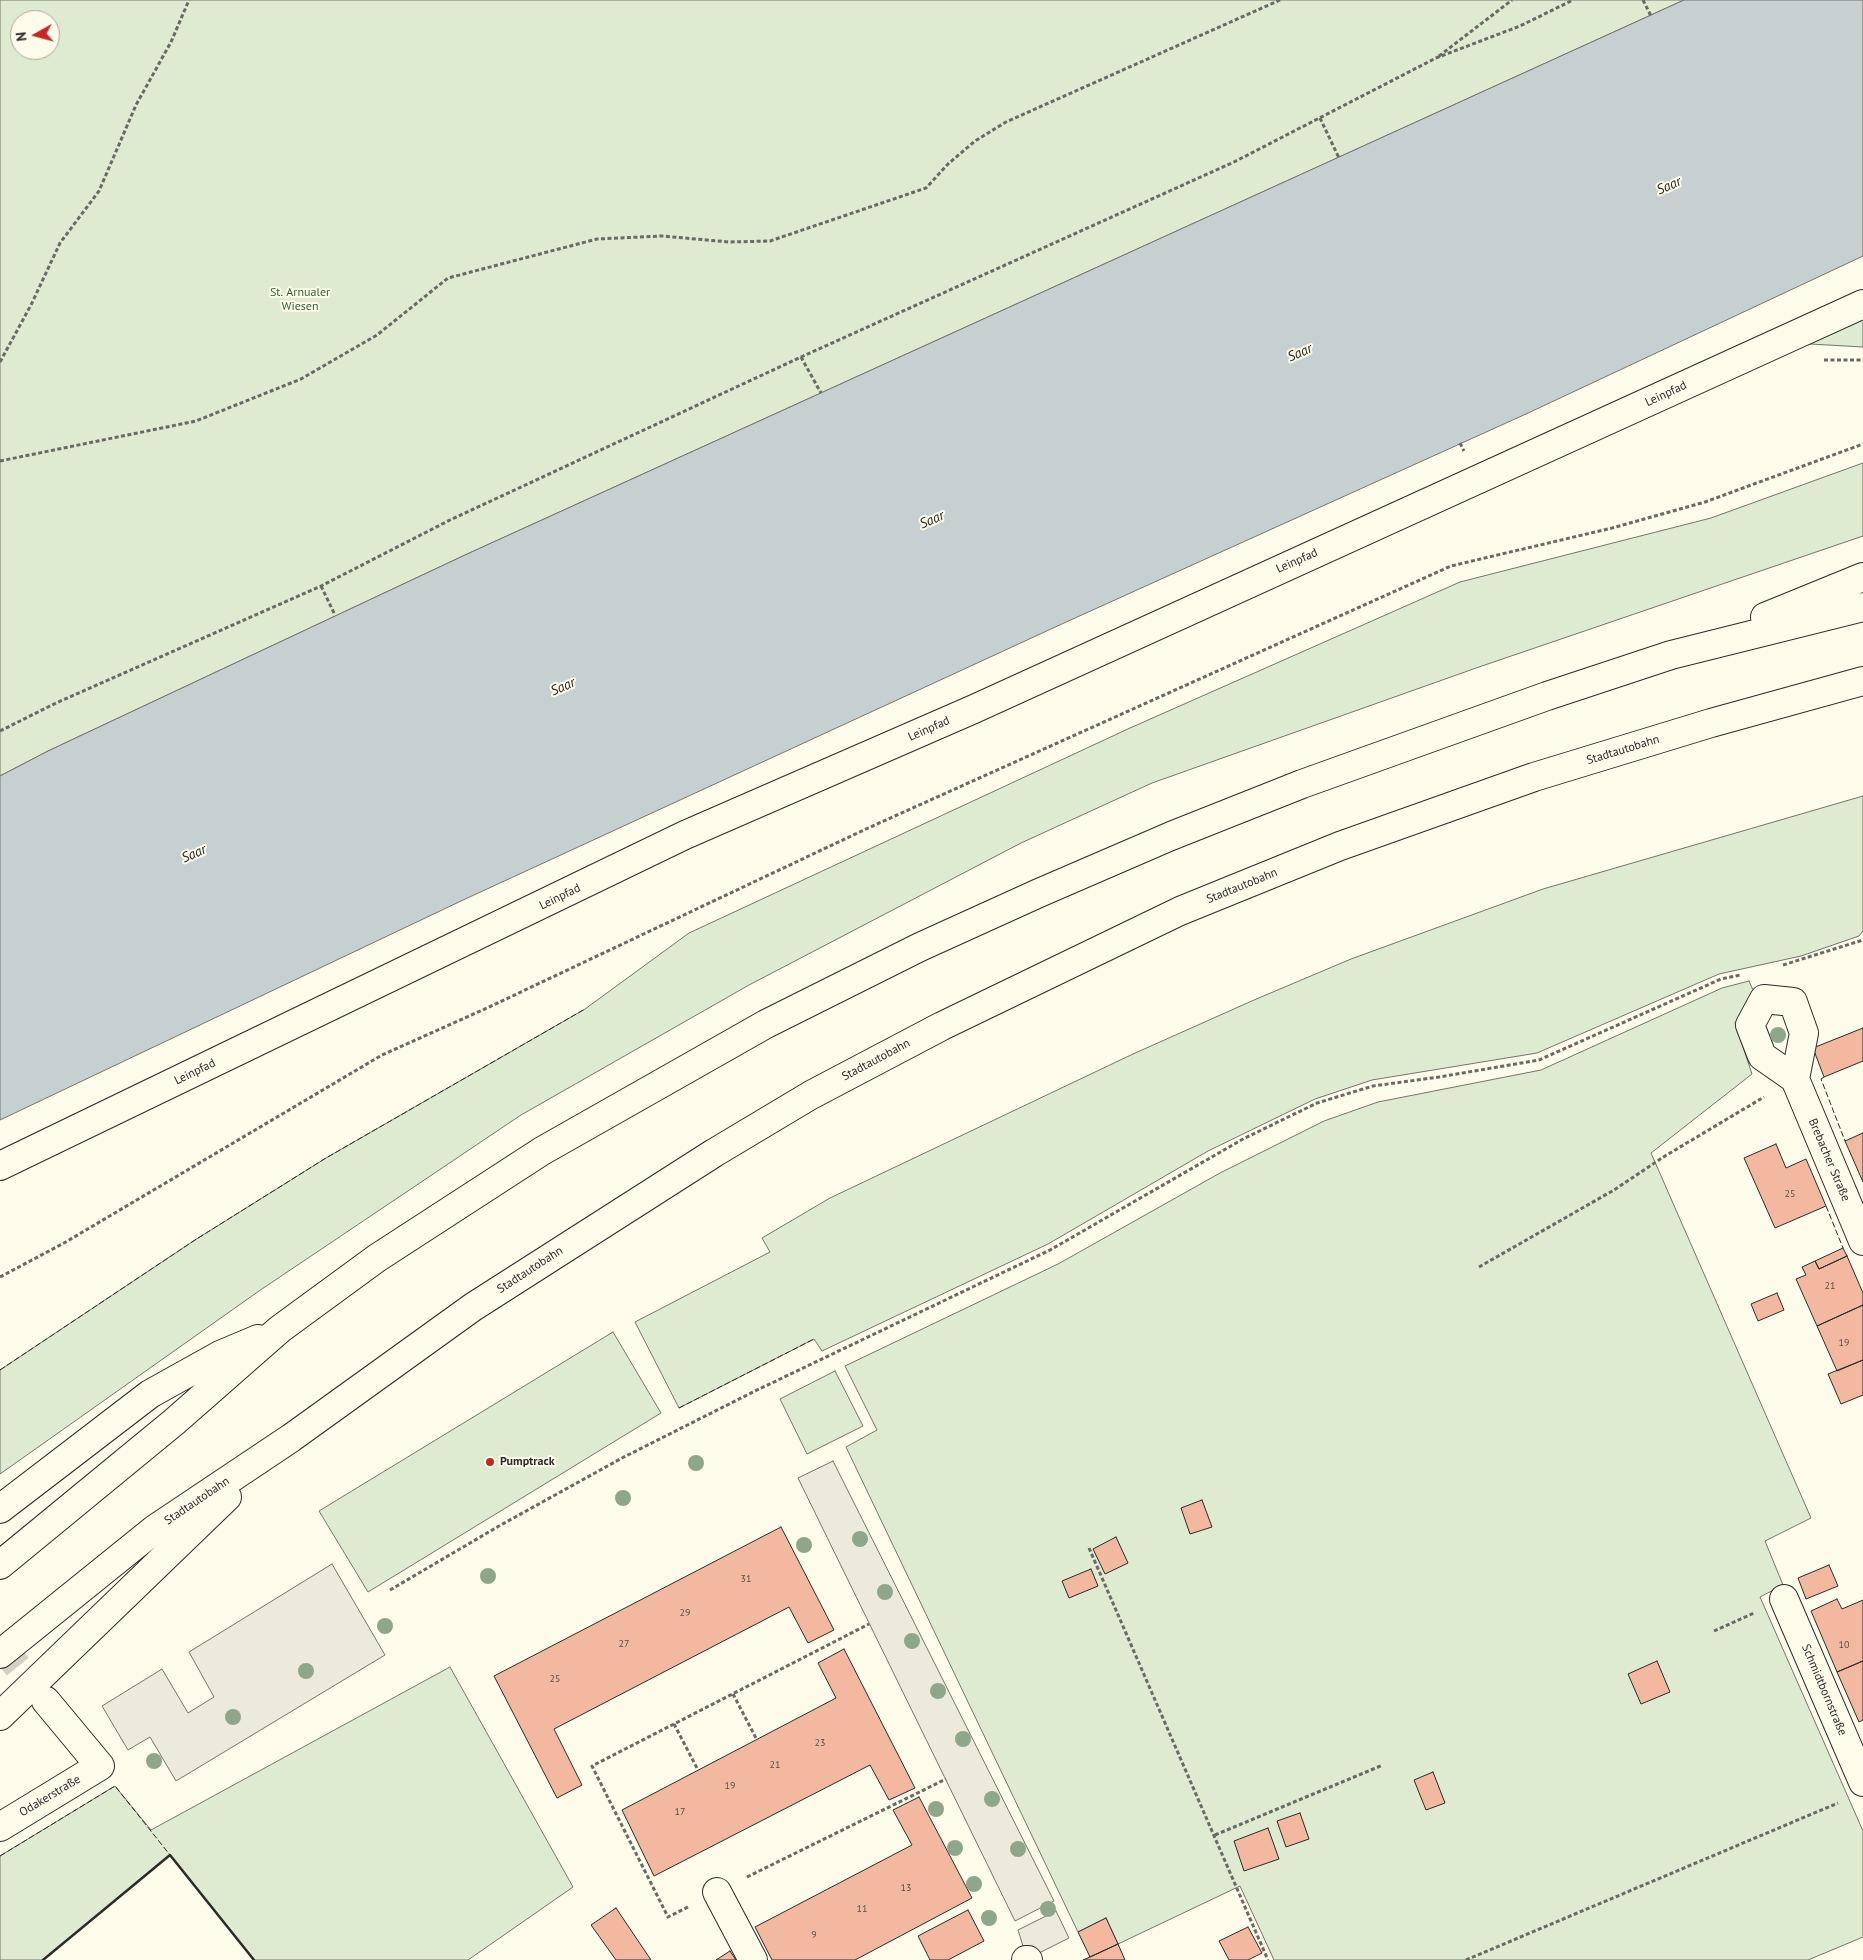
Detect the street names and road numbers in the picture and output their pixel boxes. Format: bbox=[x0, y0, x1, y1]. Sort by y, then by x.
street label: Leinpfad bbox=[1643, 378, 1689, 410]
street label: Leinpfad bbox=[1274, 545, 1320, 577]
street label: Leinpfad bbox=[906, 713, 952, 745]
street label: Stadtautobahn bbox=[1585, 732, 1661, 768]
street label: Stadtautobahn bbox=[1204, 865, 1280, 907]
street label: Leinpfad bbox=[537, 881, 583, 913]
street label: Stadtautobahn bbox=[839, 1036, 913, 1084]
street label: Leinpfad bbox=[172, 1056, 218, 1088]
street label: Brebacher Straße bbox=[1805, 1116, 1853, 1204]
street label: Stadtautobahn bbox=[495, 1243, 565, 1297]
street label: Stadtautobahn bbox=[162, 1474, 232, 1528]
street label: Schmidtbornstraße bbox=[1798, 1642, 1850, 1738]
street label: Odakerstraße bbox=[17, 1772, 83, 1820]

